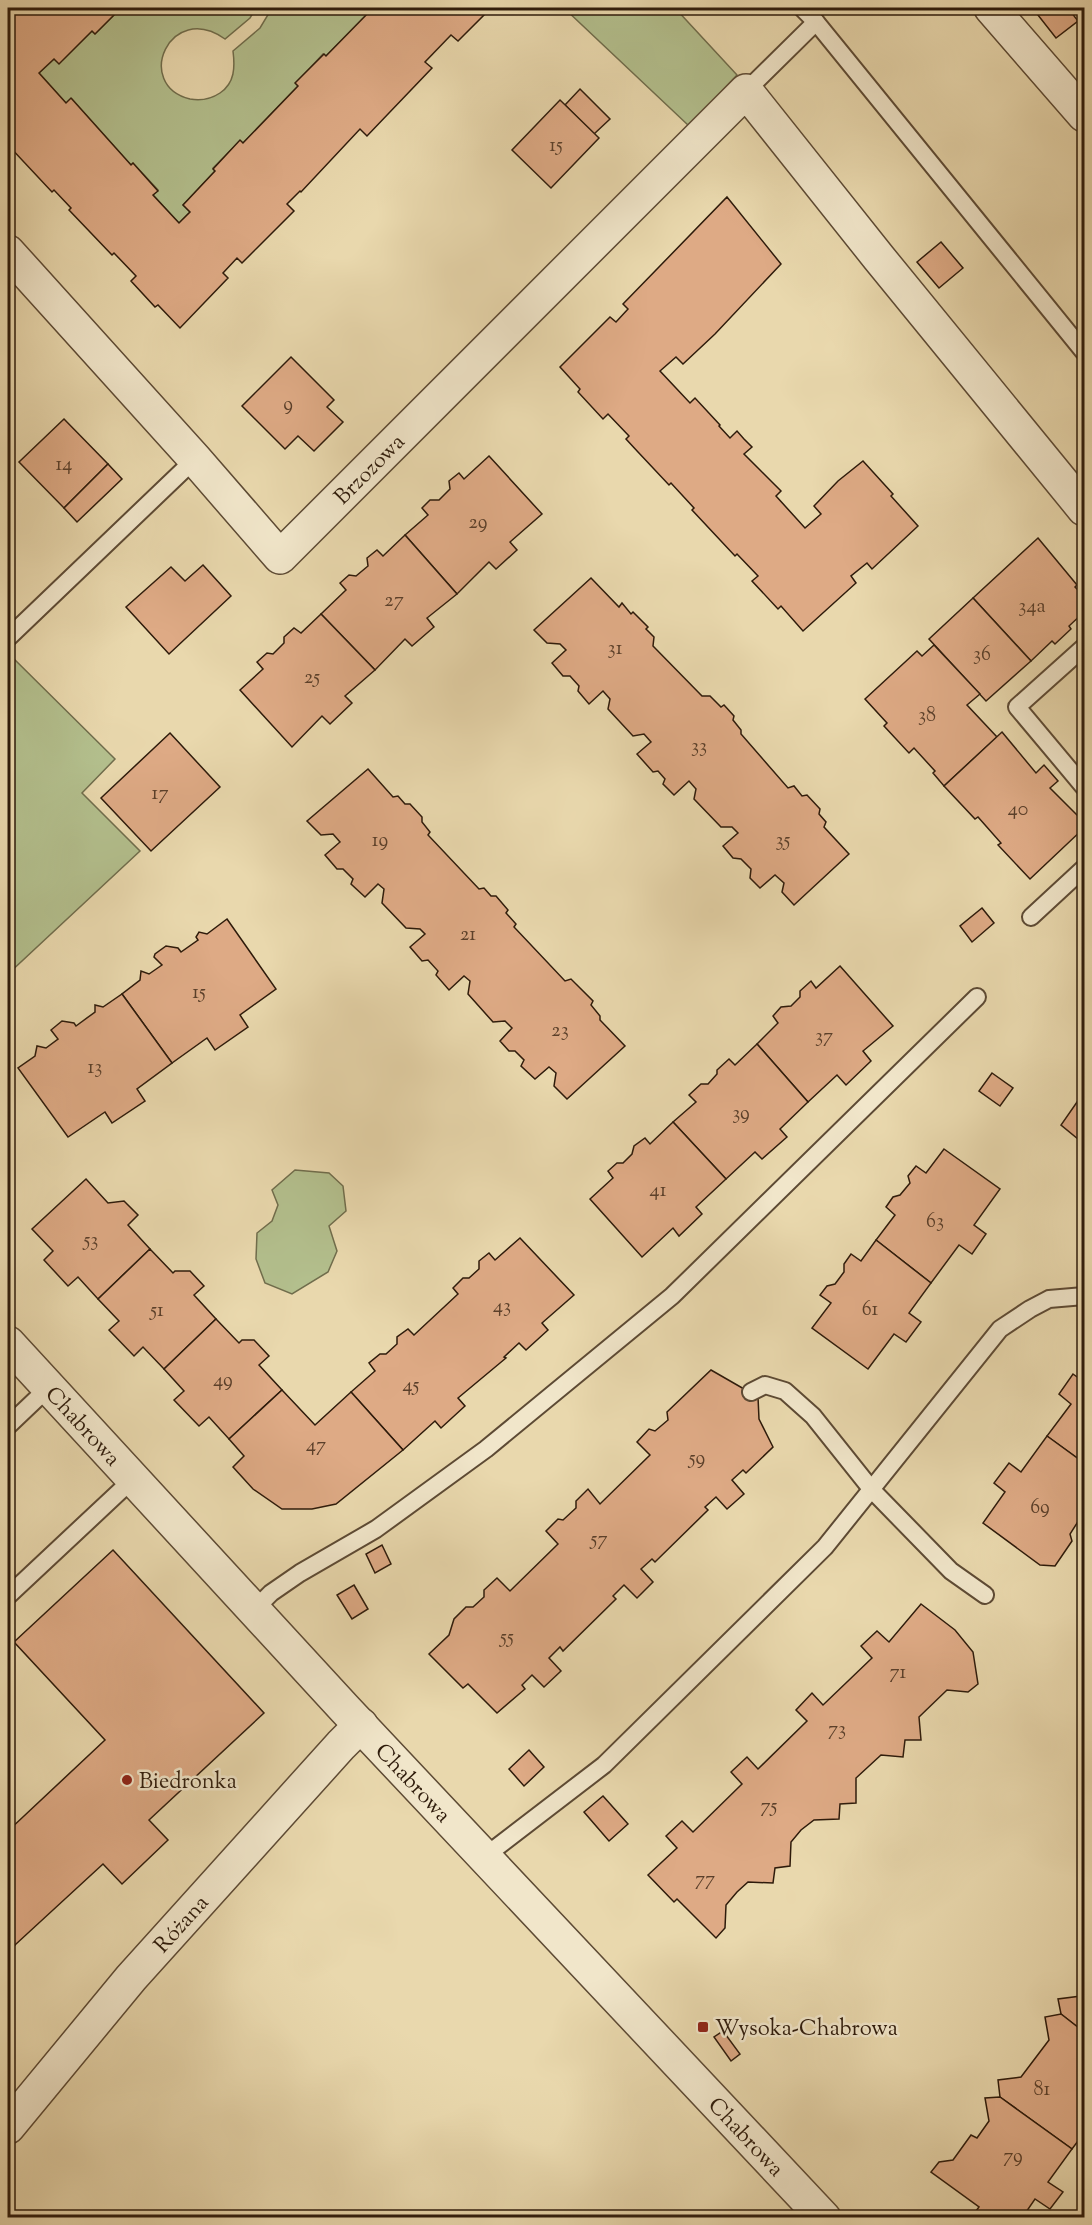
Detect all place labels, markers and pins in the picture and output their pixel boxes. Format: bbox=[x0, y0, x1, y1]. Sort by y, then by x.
place label: Biedronka bbox=[139, 1767, 237, 1799]
marker: Biedronka bbox=[120, 1773, 134, 1787]
place label: Wysoka-Chabrowa bbox=[715, 2014, 898, 2046]
marker: Wysoka-Chabrowa bbox=[696, 2020, 710, 2034]

